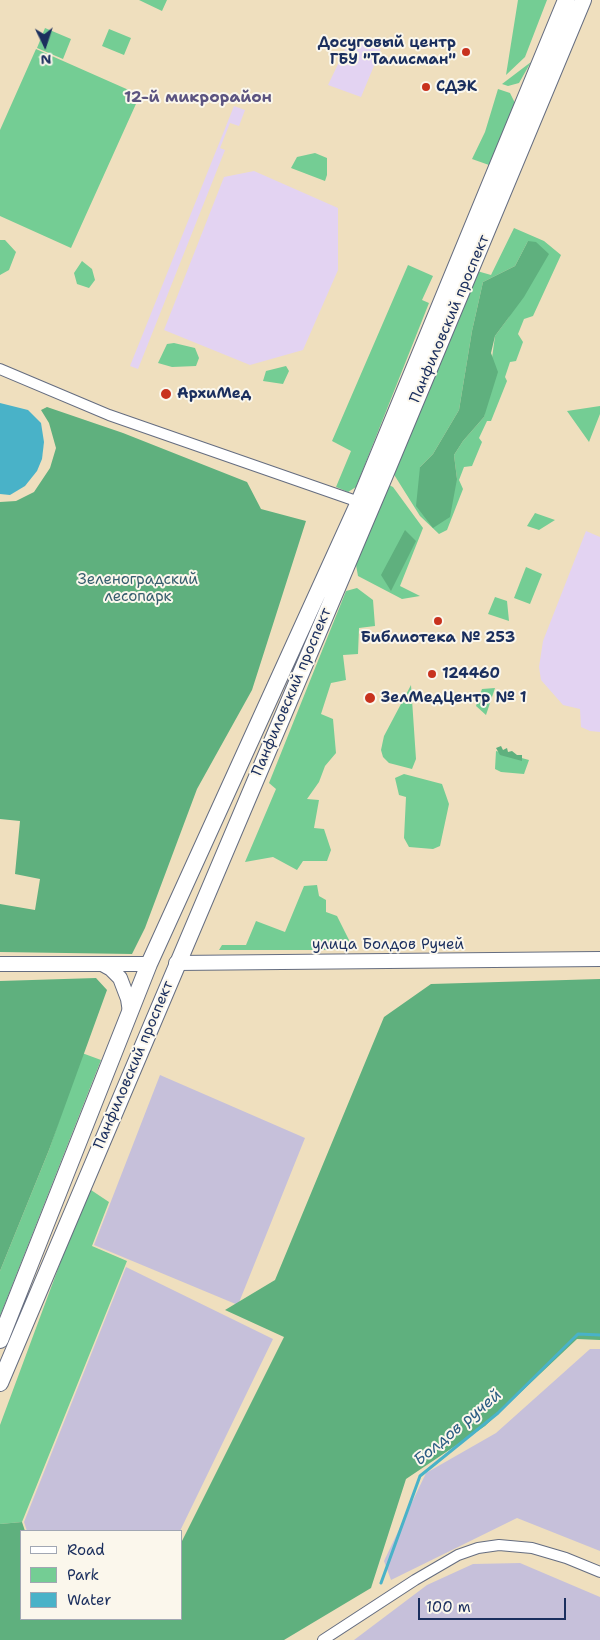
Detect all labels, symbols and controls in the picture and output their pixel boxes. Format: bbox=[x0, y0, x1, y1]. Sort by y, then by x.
north arrow bbox=[20, 20, 70, 70]
place label: Досуговый центр ГБУ "Талисман" bbox=[318, 34, 456, 69]
marker: Досуговый центр ГБУ "Талисман" bbox=[460, 46, 472, 58]
text: N bbox=[40, 51, 52, 69]
place label: СДЭК bbox=[436, 78, 477, 96]
marker: СДЭК bbox=[420, 81, 432, 93]
district label: 12-й микрорайон bbox=[124, 88, 272, 108]
street label: Панфиловский проспект bbox=[406, 232, 494, 406]
place label: АрхиМед bbox=[177, 385, 251, 403]
marker: АрхиМед bbox=[159, 387, 173, 401]
park label: Зеленоградский лесопарк bbox=[78, 571, 198, 606]
street label: Панфиловский проспект bbox=[248, 605, 336, 779]
marker: Библиотека № 253 bbox=[432, 615, 444, 627]
place label: Библиотека № 253 bbox=[361, 629, 515, 647]
place label: 124460 bbox=[442, 665, 500, 683]
marker: 124460 bbox=[426, 668, 438, 680]
place label: ЗелМедЦентр № 1 bbox=[381, 689, 527, 707]
marker: ЗелМедЦентр № 1 bbox=[363, 691, 377, 705]
street label: улица Болдов Ручей bbox=[312, 936, 464, 954]
street label: Панфиловский проспект bbox=[90, 978, 178, 1152]
water label: Болдов ручей bbox=[410, 1386, 506, 1470]
legend bbox=[20, 1530, 182, 1620]
text: Road bbox=[67, 1540, 105, 1560]
text: Park bbox=[67, 1565, 99, 1585]
scale bar bbox=[420, 1588, 568, 1620]
text: Water bbox=[67, 1590, 111, 1610]
text: 100 m bbox=[426, 1597, 471, 1617]

